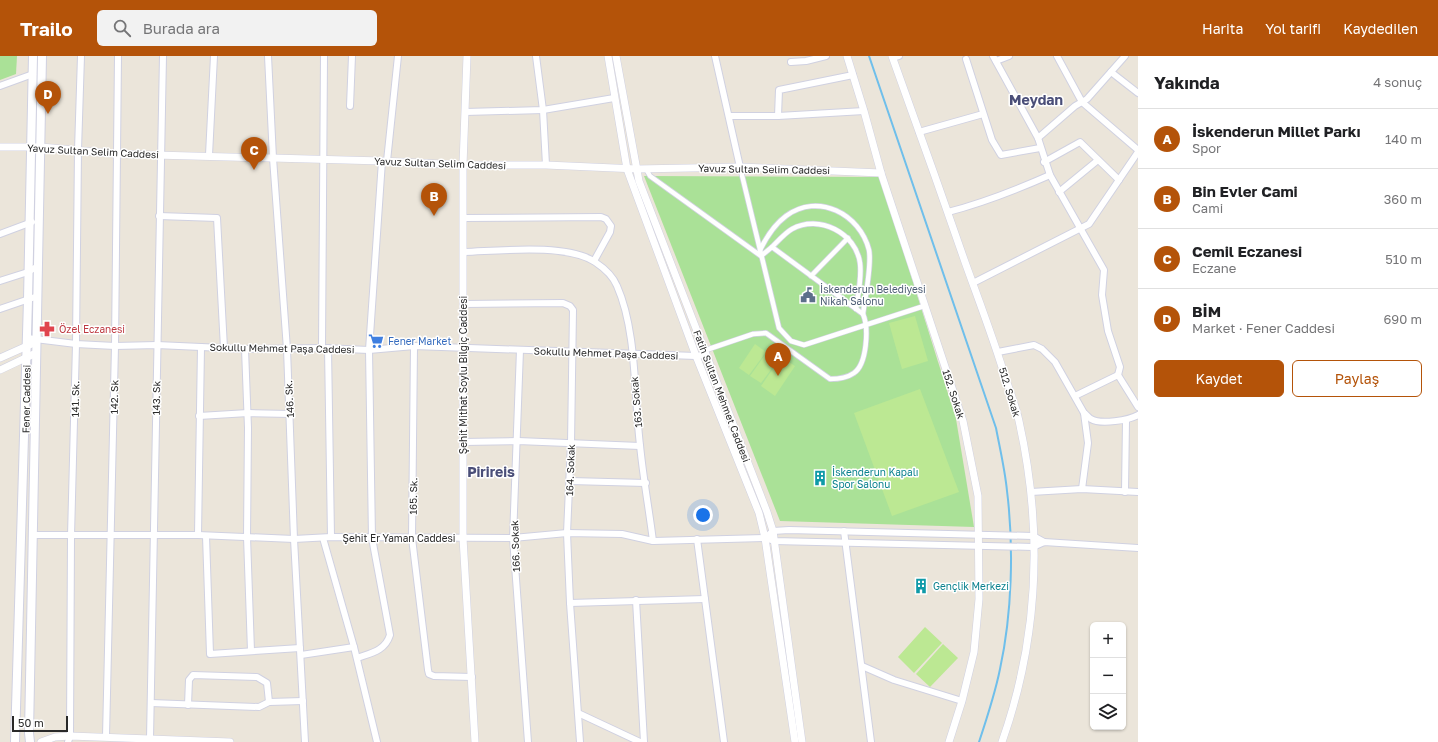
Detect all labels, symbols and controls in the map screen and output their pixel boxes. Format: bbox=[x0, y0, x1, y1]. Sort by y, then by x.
search box bbox=[97, 10, 377, 46]
text: Trailo bbox=[20, 17, 73, 40]
icon: search bbox=[111, 17, 133, 39]
text: Burada ara bbox=[143, 19, 220, 37]
text: Harita bbox=[1202, 20, 1243, 37]
text: Yol tarifi bbox=[1265, 20, 1321, 37]
text: Kaydedilen bbox=[1343, 20, 1418, 37]
text: Yakında bbox=[1154, 72, 1220, 93]
text: 4 sonuç bbox=[1373, 74, 1422, 90]
pin: D bbox=[35, 81, 61, 114]
district label: Meydan bbox=[1009, 91, 1063, 108]
text: İskenderun Millet Parkı bbox=[1192, 122, 1361, 140]
text: A bbox=[1162, 131, 1172, 147]
text: 140 m bbox=[1385, 131, 1422, 147]
pin: C bbox=[241, 137, 267, 170]
text: Spor bbox=[1192, 140, 1221, 156]
street label: Yavuz Sultan Selim Caddesi bbox=[27, 142, 159, 160]
street label: Yavuz Sultan Selim Caddesi bbox=[374, 155, 506, 171]
street label: Yavuz Sultan Selim Caddesi bbox=[698, 162, 830, 176]
text: Bin Evler Cami bbox=[1192, 182, 1298, 200]
pin: B bbox=[421, 183, 447, 216]
text: B bbox=[1162, 191, 1172, 207]
text: 360 m bbox=[1384, 191, 1422, 207]
text: Cami bbox=[1192, 200, 1223, 216]
text: Cemil Eczanesi bbox=[1192, 242, 1302, 260]
text: C bbox=[1162, 251, 1172, 267]
text: 510 m bbox=[1385, 251, 1422, 267]
text: Eczane bbox=[1192, 260, 1236, 276]
place label: İskenderun Belediyesi Nikah Salonu bbox=[820, 282, 926, 307]
public building icon: İskenderun Belediyesi Nikah Salonu bbox=[799, 286, 817, 304]
street label: Şehit Mithat Soylu Bilgiç Caddesi bbox=[457, 296, 469, 454]
text: BİM bbox=[1192, 302, 1221, 320]
text: D bbox=[1162, 311, 1172, 327]
text: 690 m bbox=[1383, 311, 1422, 327]
pharmacy icon: Özel Eczanesi bbox=[38, 320, 56, 338]
text: Market · Fener Caddesi bbox=[1192, 320, 1335, 336]
place label: Özel Eczanesi bbox=[59, 322, 125, 335]
street label: Fatih Sultan Mehmet Caddesi bbox=[691, 328, 753, 464]
supermarket icon: Fener Market bbox=[367, 332, 385, 350]
place label: Fener Market bbox=[388, 335, 451, 347]
street label: Sokullu Mehmet Paşa Caddesi bbox=[209, 341, 355, 355]
pin: A bbox=[765, 343, 791, 376]
street label: Sokullu Mehmet Paşa Caddesi bbox=[533, 344, 679, 362]
button: Kaydet bbox=[1154, 360, 1284, 397]
button: Paylaş bbox=[1292, 360, 1422, 397]
street label: Fener Caddesi bbox=[19, 365, 33, 433]
street label: 512. Sokak bbox=[997, 366, 1023, 419]
street label: 152. Sokak bbox=[940, 368, 968, 421]
street label: 163. Sokak bbox=[628, 375, 644, 428]
street label: 142. Sk bbox=[108, 379, 120, 414]
street label: 143. Sk bbox=[150, 380, 162, 415]
street label: 146. Sk. bbox=[282, 380, 296, 418]
street label: 141. Sk. bbox=[69, 381, 81, 417]
street label: 164. Sokak bbox=[563, 444, 577, 496]
district label: Pirireis bbox=[467, 463, 515, 480]
place label: İskenderun Kapalı Spor Salonu bbox=[832, 465, 919, 490]
building icon: İskenderun Kapalı Spor Salonu bbox=[811, 469, 829, 487]
street label: 165. Sk. bbox=[407, 477, 419, 515]
your location bbox=[693, 505, 713, 525]
street label: 166. Sokak bbox=[508, 520, 522, 572]
street label: Şehit Er Yaman Caddesi bbox=[343, 532, 455, 544]
building icon: Gençlik Merkezi bbox=[912, 577, 930, 595]
place label: Gençlik Merkezi bbox=[933, 580, 1009, 592]
map controls bbox=[1090, 622, 1126, 730]
button: + bbox=[1090, 622, 1126, 658]
button: − bbox=[1090, 658, 1126, 694]
button: layers bbox=[1090, 694, 1126, 730]
scale bar bbox=[12, 714, 68, 733]
text: 50 m bbox=[18, 716, 44, 729]

